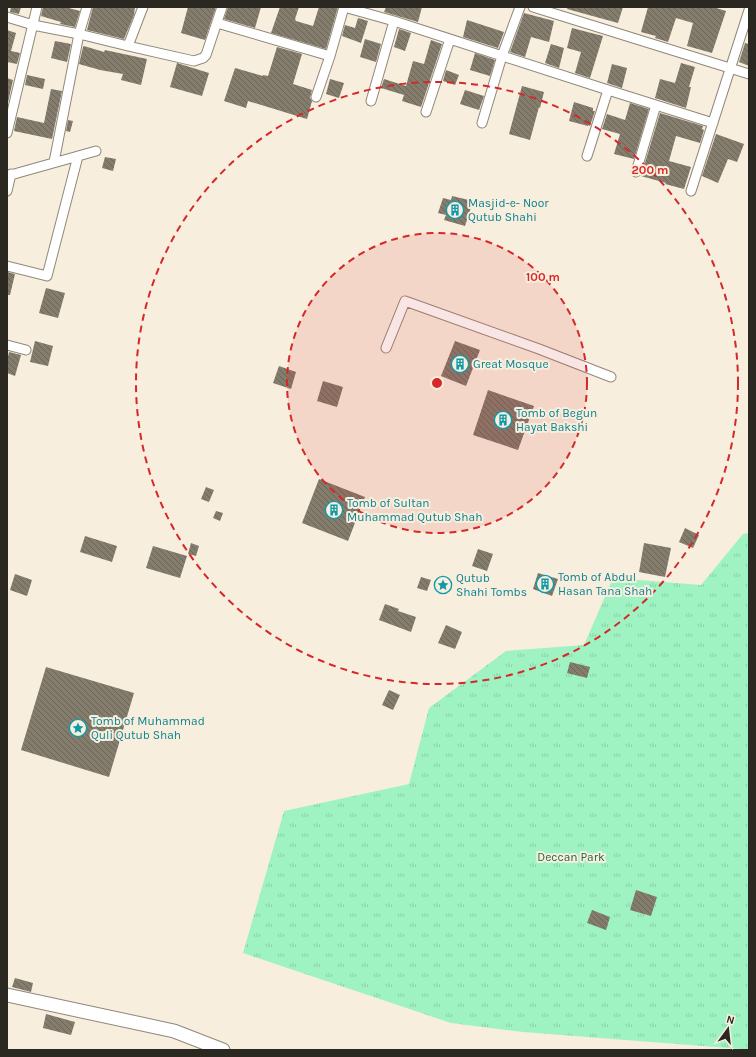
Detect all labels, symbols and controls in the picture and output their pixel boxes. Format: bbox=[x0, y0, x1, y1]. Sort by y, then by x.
text: 200 m bbox=[632, 163, 668, 177]
place label: Masjid-e- Noor Qutub Shahi bbox=[468, 196, 549, 224]
building icon: Masjid-e- Noor Qutub Shahi bbox=[445, 200, 465, 220]
text: 100 m bbox=[526, 270, 560, 284]
building icon: Great Mosque bbox=[450, 354, 470, 374]
place label: Great Mosque bbox=[473, 357, 549, 371]
centre of rings bbox=[430, 376, 444, 390]
place label: Tomb of Begun Hayat Bakshi bbox=[516, 406, 597, 434]
building icon: Tomb of Begun Hayat Bakshi bbox=[493, 410, 513, 430]
place label: Tomb of Sultan Muhammad Qutub Shah bbox=[347, 496, 482, 524]
building icon: Tomb of Sultan Muhammad Qutub Shah bbox=[324, 500, 344, 520]
place label: Tomb of Abdul Hasan Tana Shah bbox=[558, 570, 652, 598]
place label: Qutub Shahi Tombs bbox=[456, 571, 527, 599]
building icon: Tomb of Abdul Hasan Tana Shah bbox=[535, 574, 555, 594]
place icon: Qutub Shahi Tombs bbox=[433, 575, 453, 595]
place label: Tomb of Muhammad Quli Qutub Shah bbox=[91, 714, 205, 742]
place icon: Tomb of Muhammad Quli Qutub Shah bbox=[68, 718, 88, 738]
park label: Deccan Park bbox=[537, 850, 605, 864]
north arrow bbox=[708, 1009, 748, 1049]
text: N bbox=[725, 1013, 736, 1027]

